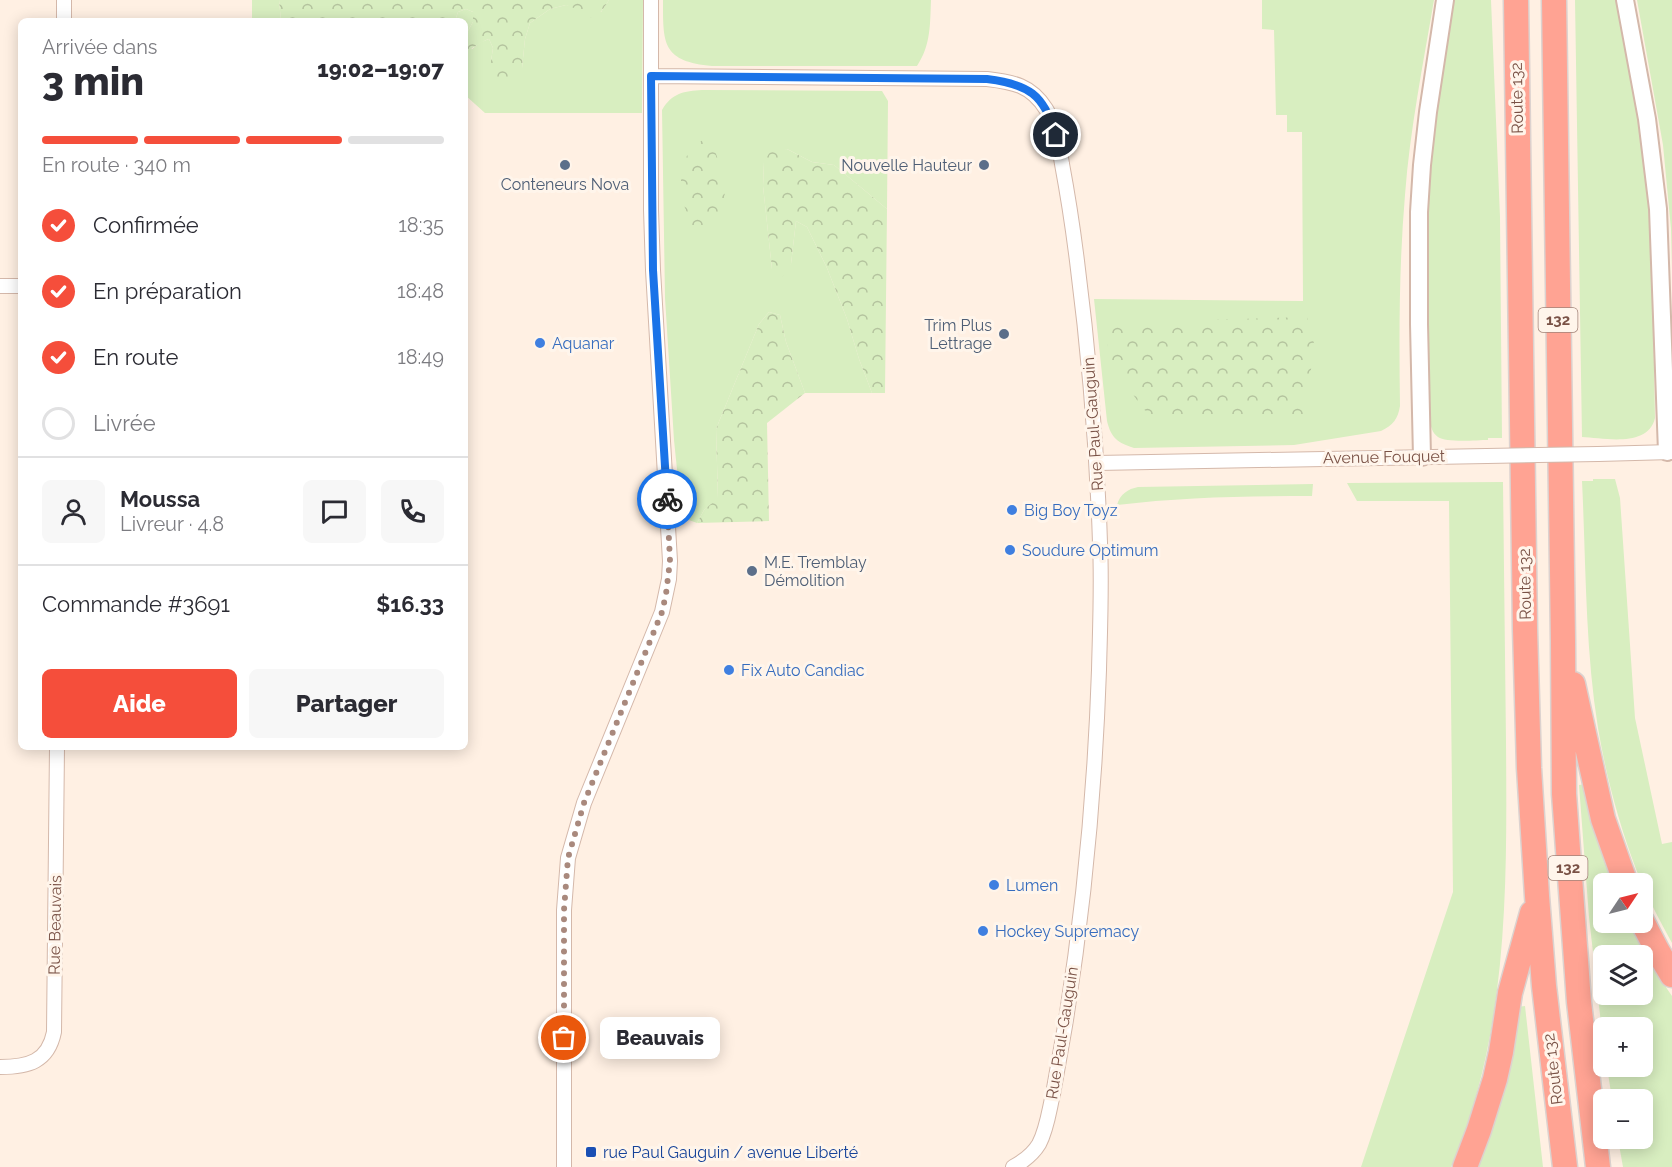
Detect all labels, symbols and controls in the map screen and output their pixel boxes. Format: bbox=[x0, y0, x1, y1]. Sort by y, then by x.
text: Arrivée dans bbox=[42, 35, 157, 59]
text: 19:02–19:07 bbox=[317, 56, 444, 82]
text: 3 min bbox=[42, 58, 144, 104]
street label: Route 132 bbox=[1507, 62, 1527, 134]
pin bbox=[1030, 109, 1081, 160]
icon: home bbox=[1039, 118, 1072, 151]
text: En route · 340 m bbox=[42, 153, 191, 177]
place label: Nouvelle Hauteur bbox=[841, 156, 972, 175]
marker: Conteneurs Nova bbox=[558, 158, 572, 172]
marker: Nouvelle Hauteur bbox=[977, 158, 991, 172]
place label: Conteneurs Nova bbox=[501, 175, 629, 194]
icon: check bbox=[42, 209, 75, 242]
text: Confirmée bbox=[93, 212, 199, 238]
text: 18:35 bbox=[398, 213, 444, 237]
icon: check bbox=[42, 275, 75, 308]
text: En préparation bbox=[93, 278, 242, 304]
text: 18:48 bbox=[397, 279, 444, 303]
road number: 132 bbox=[1538, 308, 1578, 332]
place label: Trim Plus Lettrage bbox=[924, 316, 992, 353]
marker: Trim Plus Lettrage bbox=[997, 327, 1011, 341]
place label: Aquanar bbox=[552, 334, 615, 353]
marker: Aquanar bbox=[533, 336, 547, 350]
icon: check bbox=[42, 341, 75, 374]
text: En route bbox=[93, 344, 178, 370]
text: 18:49 bbox=[397, 345, 444, 369]
street label: Rue Paul-Gauguin bbox=[1079, 356, 1107, 492]
text: Livrée bbox=[93, 410, 156, 436]
street label: Avenue Fouquet bbox=[1323, 446, 1446, 468]
courier bbox=[637, 469, 697, 529]
button: person bbox=[42, 480, 105, 543]
button: chat bbox=[303, 480, 366, 543]
button: phone bbox=[381, 480, 444, 543]
icon: bike bbox=[651, 483, 684, 516]
text: Moussa bbox=[120, 486, 200, 512]
place label: Big Boy Toyz bbox=[1024, 501, 1118, 520]
marker: Big Boy Toyz bbox=[1005, 503, 1019, 517]
text: Livreur · 4.8 bbox=[120, 512, 224, 536]
place label: Soudure Optimum bbox=[1022, 541, 1159, 560]
marker: Soudure Optimum bbox=[1003, 543, 1017, 557]
street label: Route 132 bbox=[1515, 548, 1535, 620]
place label: M.E. Tremblay Démolition bbox=[764, 553, 867, 590]
marker: M.E. Tremblay Démolition bbox=[745, 564, 759, 578]
text: Commande #3691 bbox=[42, 591, 230, 617]
text: $16.33 bbox=[376, 591, 444, 617]
place label: Fix Auto Candiac bbox=[741, 661, 865, 680]
marker: Fix Auto Candiac bbox=[722, 663, 736, 677]
button: Aide bbox=[42, 669, 237, 738]
button: Partager bbox=[249, 669, 444, 738]
road number: 132 bbox=[1548, 856, 1588, 880]
north arrow bbox=[1593, 873, 1653, 933]
map controls bbox=[1593, 873, 1653, 1149]
street label: Rue Beauvais bbox=[45, 875, 65, 975]
place label: Lumen bbox=[1006, 876, 1058, 895]
marker: Lumen bbox=[987, 878, 1001, 892]
place label: Hockey Supremacy bbox=[995, 922, 1139, 941]
marker: Hockey Supremacy bbox=[976, 924, 990, 938]
button: layers bbox=[1593, 945, 1653, 1005]
street label: Rue Paul-Gauguin bbox=[1042, 965, 1082, 1101]
pin bbox=[538, 1012, 589, 1063]
callout: Beauvais bbox=[600, 1017, 720, 1059]
button: + bbox=[1593, 1017, 1653, 1077]
icon: bag bbox=[547, 1021, 580, 1054]
text: Beauvais bbox=[616, 1026, 704, 1050]
street label: Route 132 bbox=[1539, 1032, 1567, 1106]
button: − bbox=[1593, 1089, 1653, 1149]
place label: rue Paul Gauguin / avenue Liberté bbox=[603, 1143, 858, 1162]
marker: rue Paul Gauguin / avenue Liberté bbox=[584, 1145, 598, 1159]

